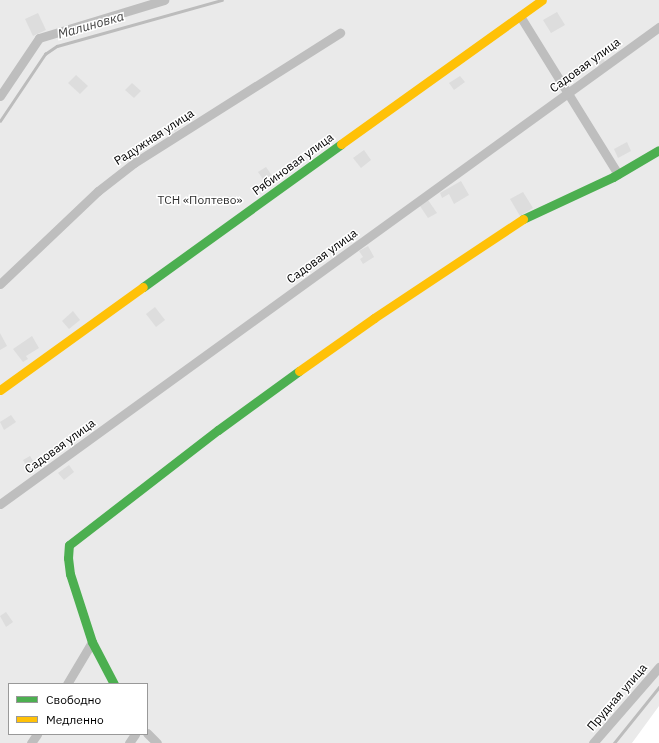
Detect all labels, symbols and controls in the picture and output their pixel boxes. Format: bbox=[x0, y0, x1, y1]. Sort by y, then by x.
water label: Малиновка bbox=[56, 9, 126, 43]
street label: Садовая улица bbox=[547, 35, 623, 95]
street label: Радужная улица bbox=[111, 106, 197, 168]
street label: Рябиновая улица bbox=[250, 130, 336, 198]
park label: ТСН «Полтево» bbox=[158, 193, 242, 207]
street label: Садовая улица bbox=[284, 226, 360, 286]
street label: Садовая улица bbox=[22, 416, 98, 476]
street label: Прудная улица bbox=[584, 661, 650, 733]
legend bbox=[8, 683, 148, 735]
text: Свободно bbox=[46, 692, 101, 707]
text: Медленно bbox=[46, 712, 104, 727]

